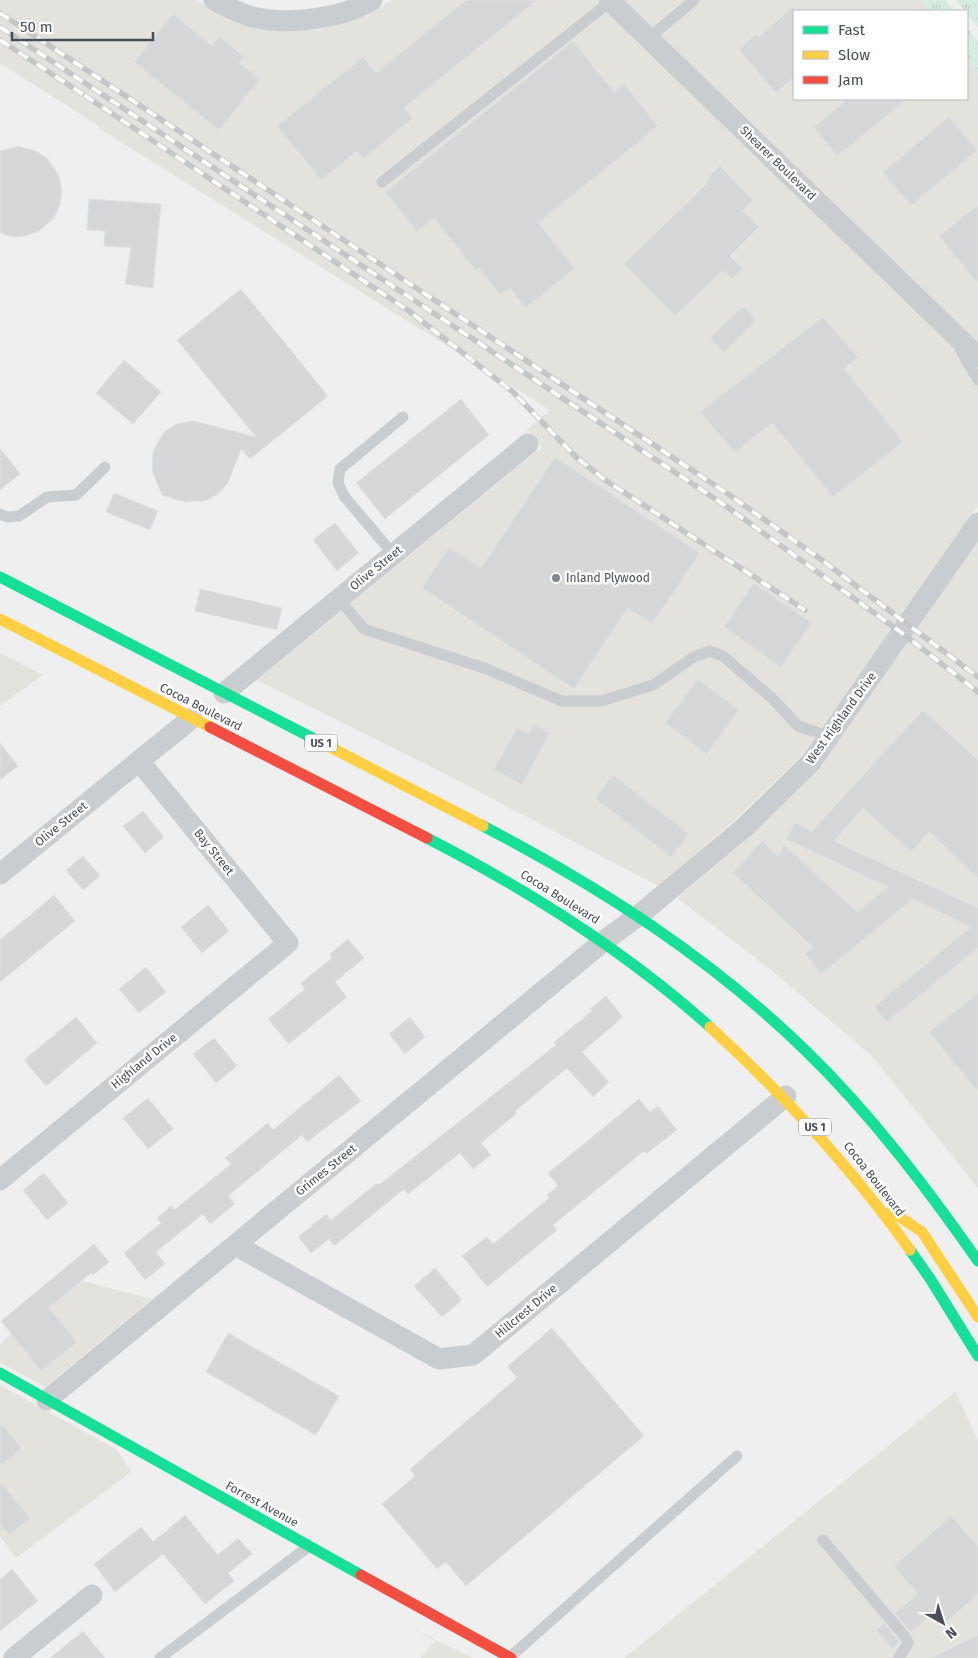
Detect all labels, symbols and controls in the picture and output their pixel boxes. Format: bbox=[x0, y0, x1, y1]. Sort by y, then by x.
scale bar bbox=[12, 10, 154, 42]
legend bbox=[793, 10, 968, 100]
text: 50 m bbox=[20, 18, 53, 36]
text: Fast bbox=[838, 21, 865, 39]
text: Slow bbox=[838, 46, 870, 64]
text: Jam bbox=[838, 71, 864, 89]
street label: Shearer Boulevard bbox=[737, 123, 819, 203]
street label: Olive Street bbox=[347, 542, 406, 593]
place label: Inland Plywood bbox=[566, 571, 650, 585]
marker: Inland Plywood bbox=[550, 572, 562, 584]
street label: West Highland Drive bbox=[803, 669, 879, 767]
street label: Cocoa Boulevard bbox=[157, 680, 245, 734]
road number: US 1 bbox=[305, 734, 337, 751]
street label: Olive Street bbox=[32, 798, 91, 849]
street label: Bay Street bbox=[191, 826, 237, 878]
street label: Cocoa Boulevard bbox=[518, 867, 602, 927]
street label: Highland Drive bbox=[108, 1030, 180, 1092]
road number: US 1 bbox=[799, 1118, 831, 1136]
street label: Cocoa Boulevard bbox=[841, 1139, 907, 1219]
street label: Grimes Street bbox=[293, 1141, 360, 1199]
street label: Hillcrest Drive bbox=[492, 1281, 560, 1341]
street label: Forrest Avenue bbox=[223, 1478, 301, 1530]
north arrow bbox=[918, 1598, 968, 1648]
text: N bbox=[942, 1623, 960, 1642]

